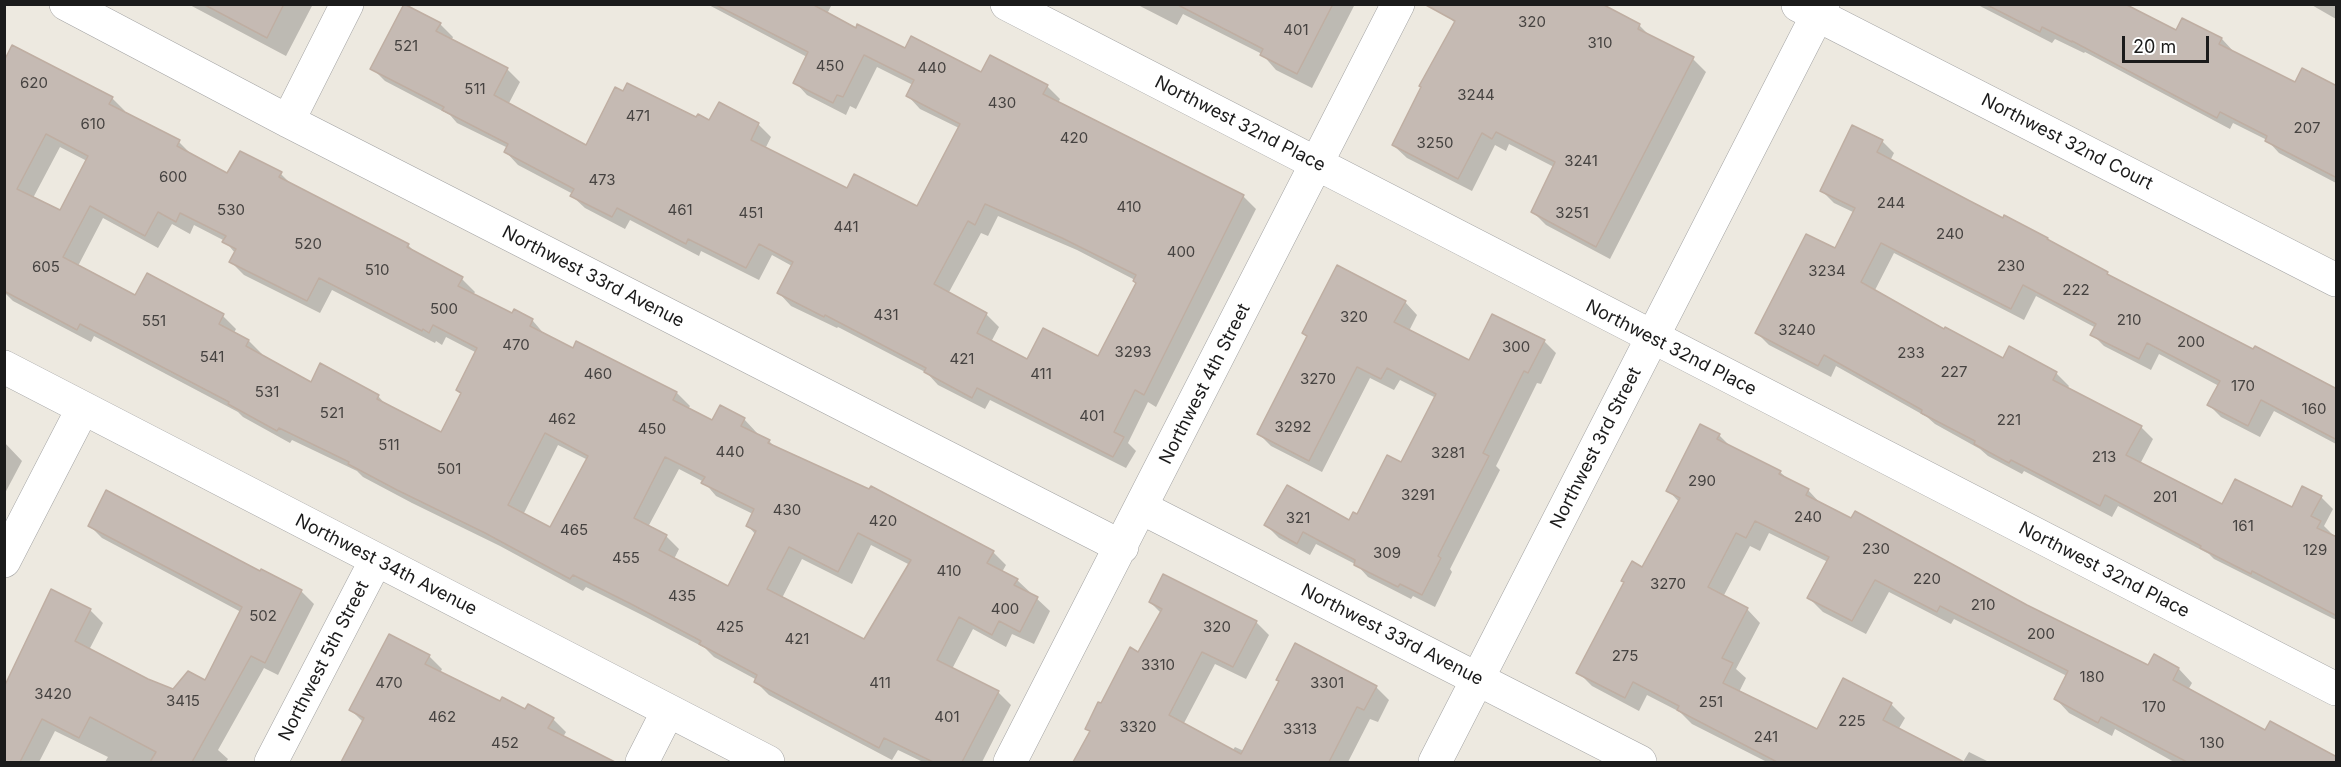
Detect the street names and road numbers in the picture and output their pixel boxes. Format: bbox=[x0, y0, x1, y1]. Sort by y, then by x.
street label: Northwest 32nd Place bbox=[1151, 72, 1329, 176]
street label: Northwest 32nd Court bbox=[1978, 89, 2156, 195]
street label: Northwest 33rd Avenue bbox=[498, 222, 688, 332]
street label: Northwest 32nd Place bbox=[1582, 296, 1760, 400]
street label: Northwest 4th Street bbox=[1155, 300, 1255, 468]
street label: Northwest 3rd Street bbox=[1546, 364, 1646, 532]
street label: Northwest 34th Avenue bbox=[292, 510, 480, 620]
street label: Northwest 32nd Place bbox=[2015, 518, 2193, 622]
street label: Northwest 5th Street bbox=[274, 577, 374, 745]
street label: Northwest 33rd Avenue bbox=[1297, 580, 1487, 690]

